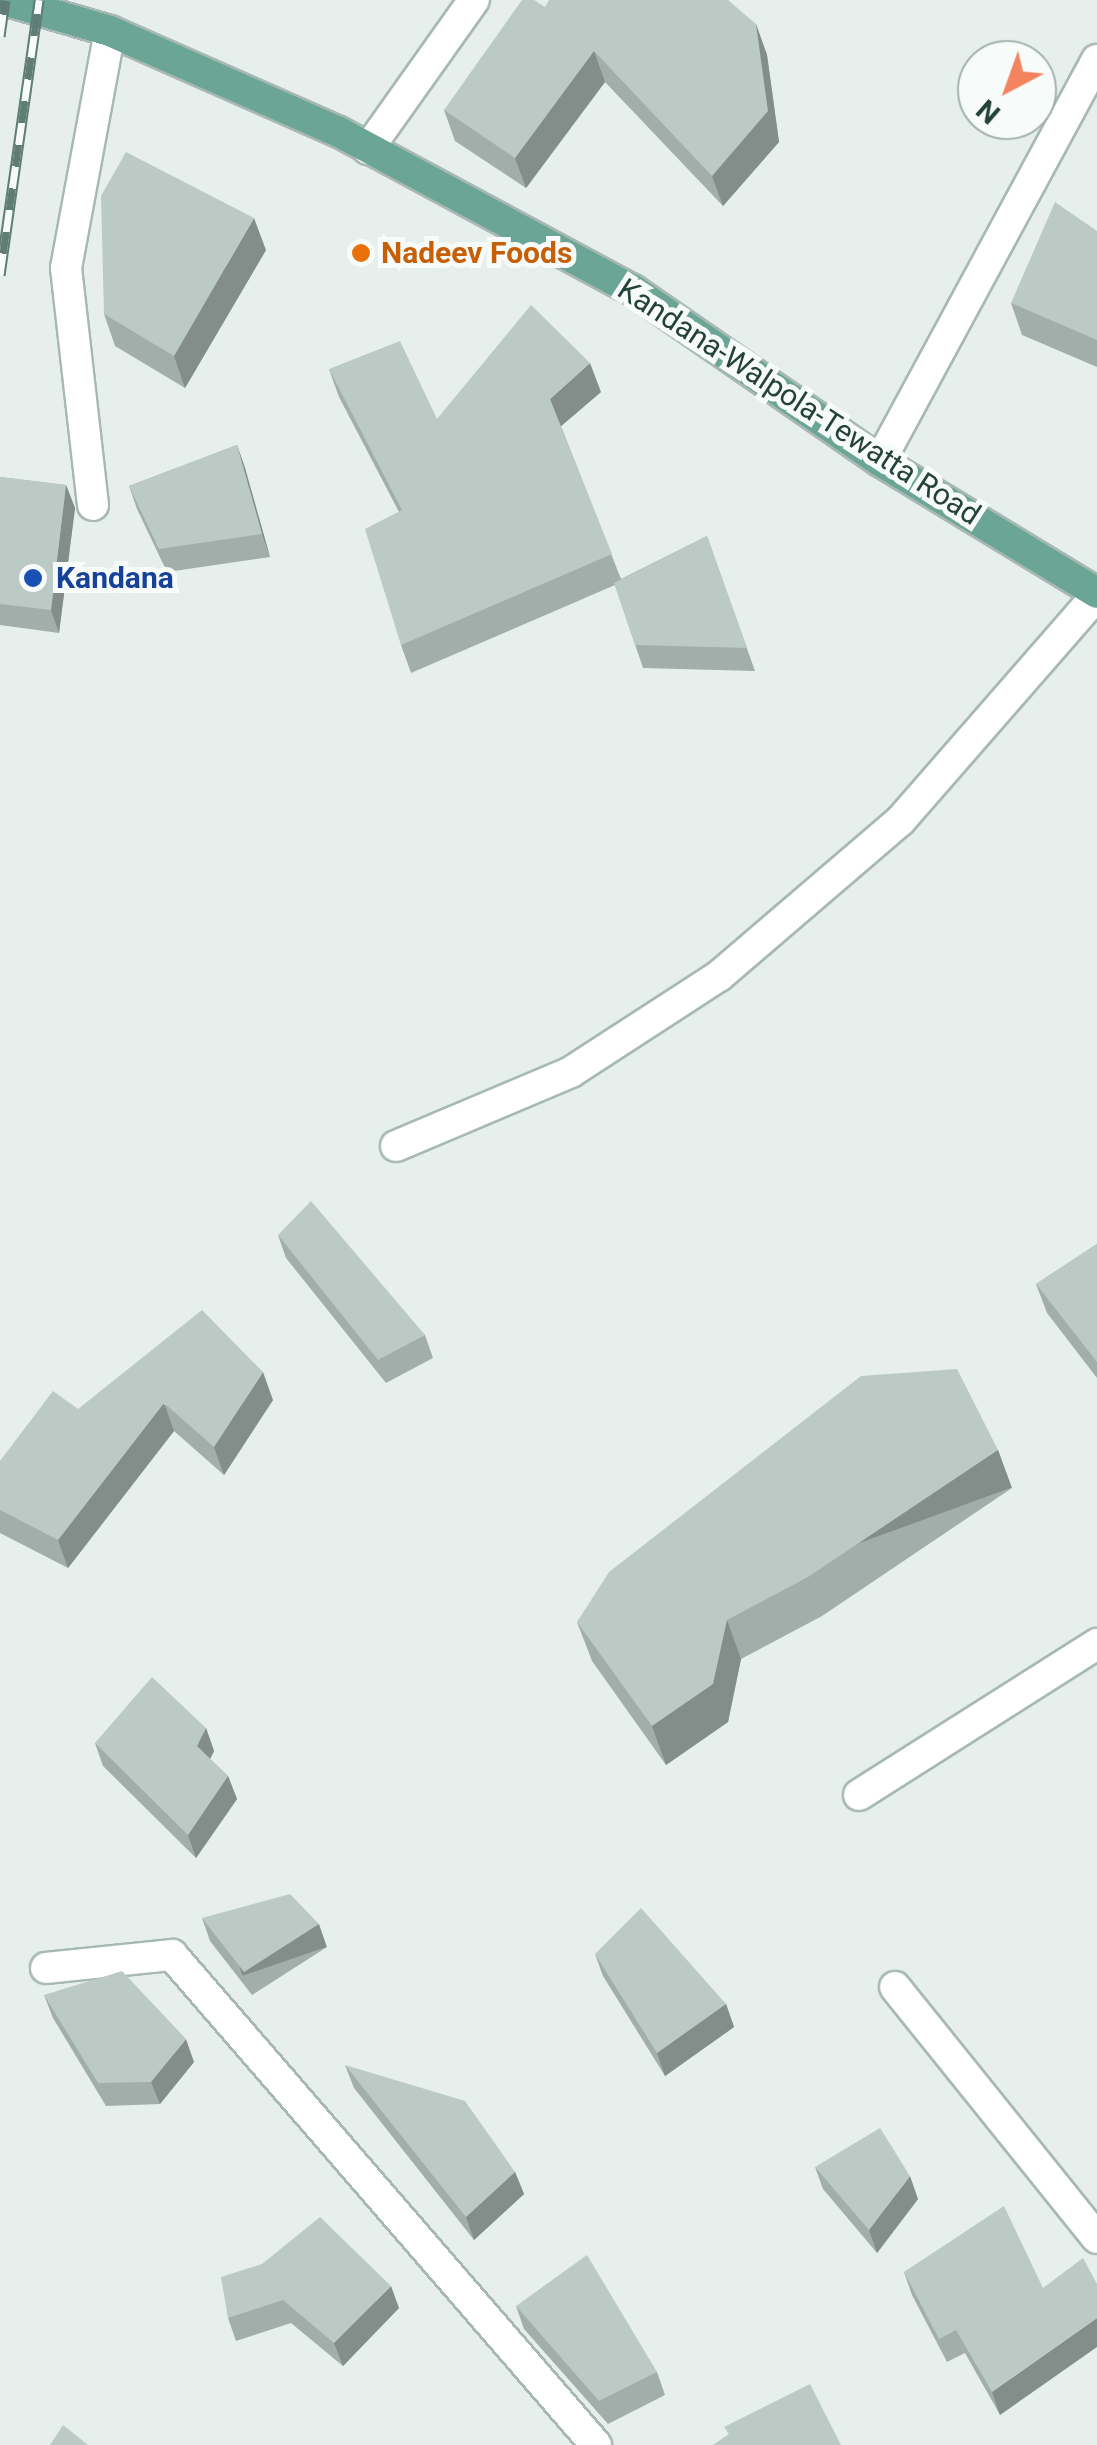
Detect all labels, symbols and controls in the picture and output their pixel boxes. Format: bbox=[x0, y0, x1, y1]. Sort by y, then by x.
north arrow bbox=[957, 40, 1057, 140]
text: N bbox=[970, 93, 1007, 130]
place label: Nadeev Foods bbox=[381, 235, 572, 271]
marker: Nadeev Foods bbox=[350, 242, 372, 264]
street label: Kandana-Walpola-Tewatta Road bbox=[611, 271, 987, 533]
place label: Kandana bbox=[56, 560, 174, 596]
marker: Kandana bbox=[20, 565, 46, 591]

